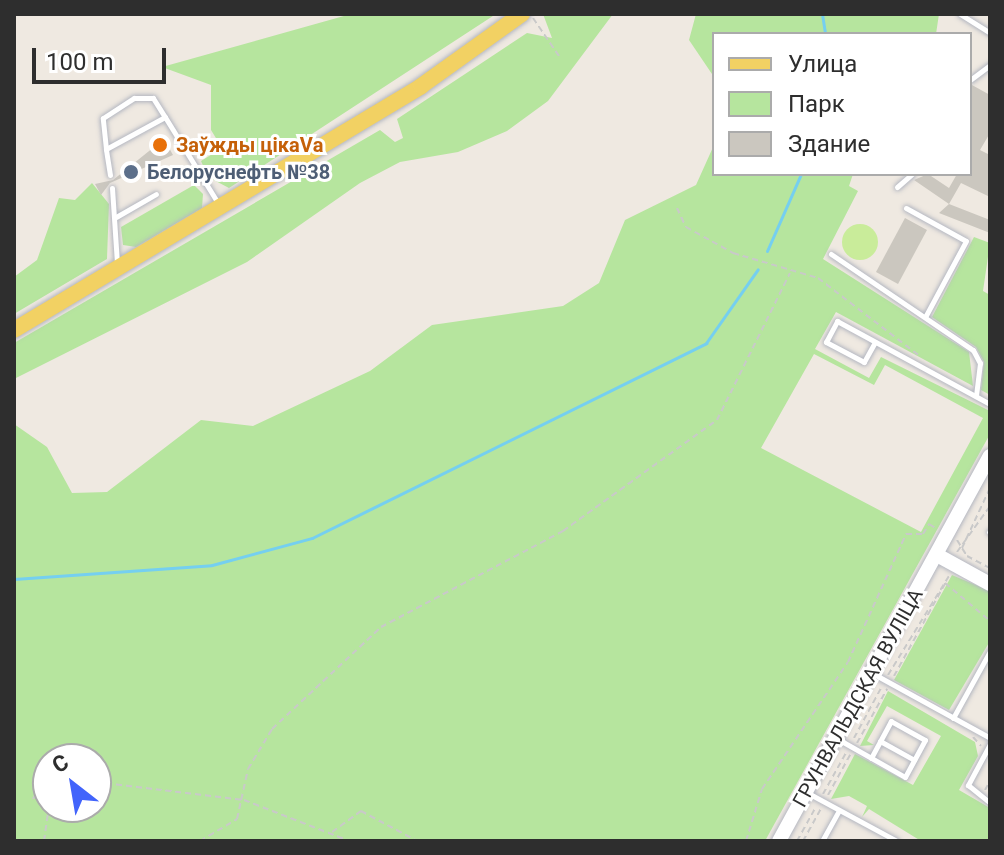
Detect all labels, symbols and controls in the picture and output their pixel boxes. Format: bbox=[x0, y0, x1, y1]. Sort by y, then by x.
scale bar bbox=[36, 32, 170, 82]
legend bbox=[712, 32, 972, 176]
text: 100 m bbox=[46, 48, 113, 76]
text: Улица bbox=[788, 50, 857, 78]
text: Парк bbox=[788, 90, 845, 118]
text: Здание bbox=[788, 130, 870, 158]
place label: Заўжды цікаVа bbox=[176, 133, 323, 157]
marker: Заўжды цікаVа bbox=[151, 136, 169, 154]
place label: Белоруснефть №38 bbox=[147, 160, 330, 184]
marker: Белоруснефть №38 bbox=[122, 163, 140, 181]
street label: ГРУНВАЛЬДСКАЯ ВУЛІЦА bbox=[788, 585, 928, 811]
north arrow bbox=[32, 743, 112, 823]
text: С bbox=[48, 749, 73, 778]

